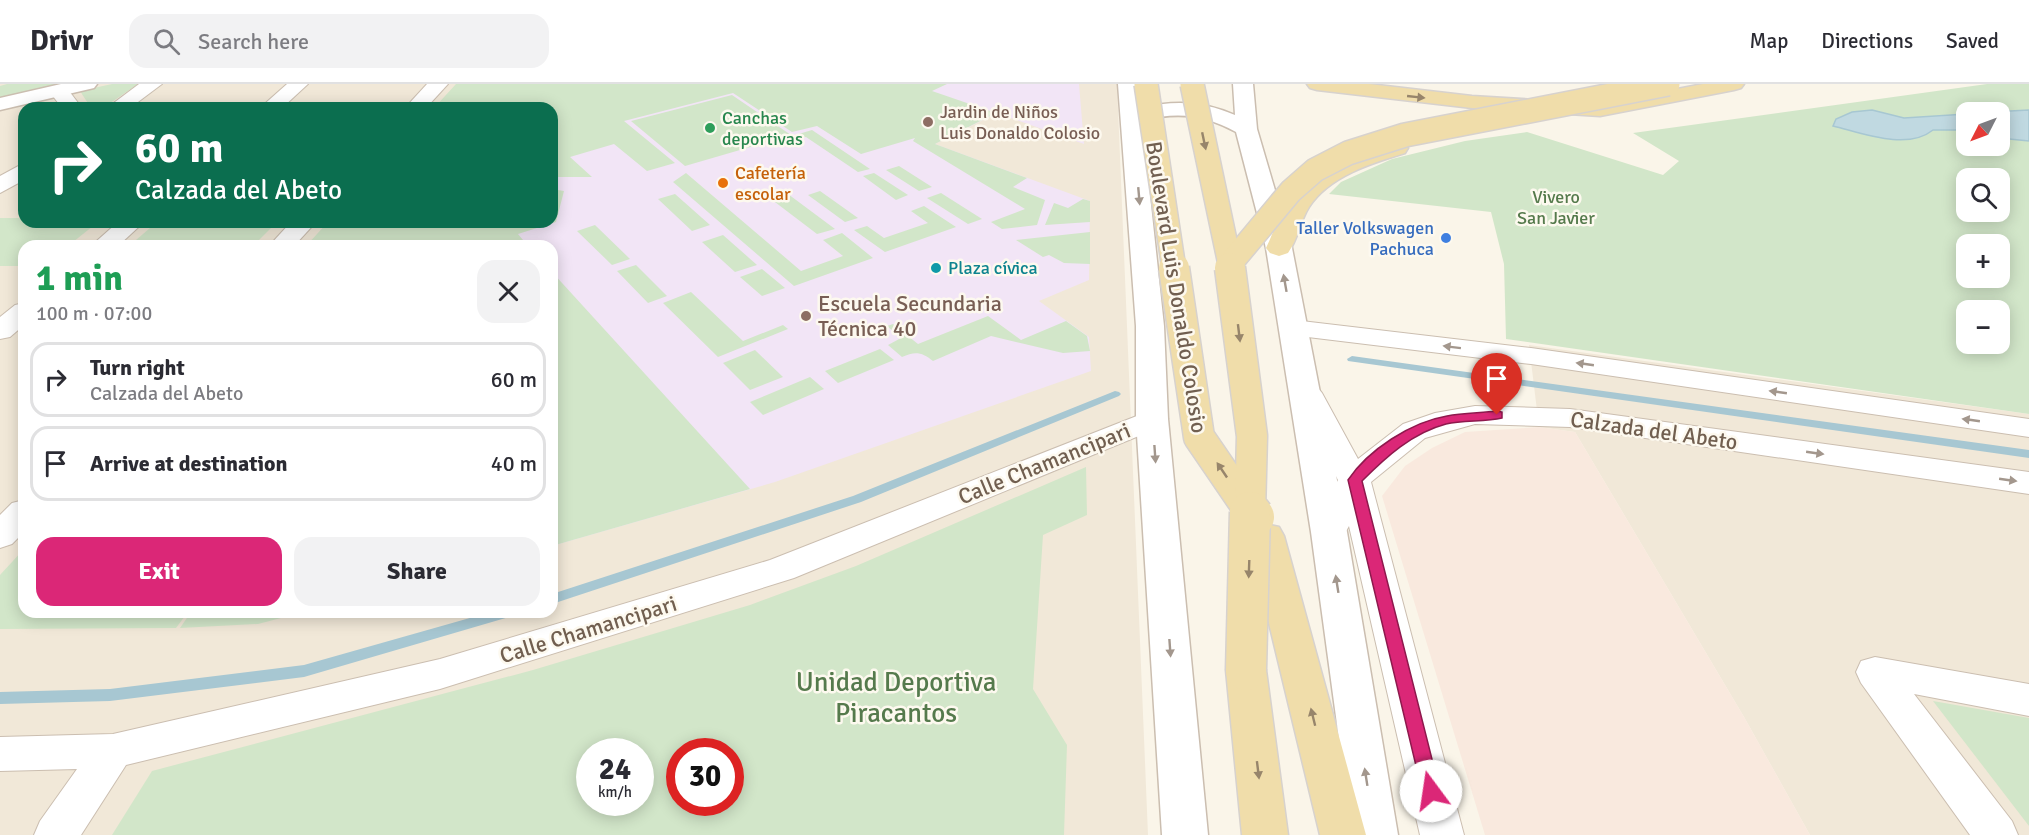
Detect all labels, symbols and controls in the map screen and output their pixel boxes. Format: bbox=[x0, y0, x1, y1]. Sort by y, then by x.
search box bbox=[129, 14, 549, 68]
text: Drivr bbox=[30, 24, 93, 58]
icon: search bbox=[150, 25, 183, 58]
text: Search here bbox=[198, 28, 309, 55]
text: Map bbox=[1750, 28, 1788, 54]
text: Directions bbox=[1821, 28, 1913, 54]
text: Saved bbox=[1946, 28, 1999, 54]
one-way arrow bbox=[1407, 92, 1426, 102]
place label: Jardin de Niños Luis Donaldo Colosio bbox=[940, 101, 1100, 144]
north arrow bbox=[1956, 102, 2010, 156]
map controls bbox=[1956, 102, 2010, 354]
place label: Canchas deportivas bbox=[722, 107, 803, 150]
marker: Jardin de Niños Luis Donaldo Colosio bbox=[921, 115, 935, 129]
marker: Canchas deportivas bbox=[703, 121, 717, 135]
text: 60 m bbox=[135, 123, 224, 174]
icon: right bbox=[36, 126, 114, 204]
one-way arrow bbox=[1200, 132, 1209, 151]
street label: Boulevard Luis Donaldo Colosio bbox=[1140, 139, 1213, 435]
place label: Cafetería escolar bbox=[735, 162, 806, 205]
button: search bbox=[1956, 168, 2010, 222]
text: Calzada del Abeto bbox=[135, 174, 342, 207]
marker: Cafetería escolar bbox=[716, 176, 730, 190]
park label: Vivero San Javier bbox=[1517, 186, 1595, 229]
one-way arrow bbox=[1134, 187, 1144, 206]
place label: Taller Volkswagen Pachuca bbox=[1296, 217, 1434, 260]
marker: Taller Volkswagen Pachuca bbox=[1439, 231, 1453, 245]
button: + bbox=[1956, 234, 2010, 288]
text: 1 min bbox=[36, 256, 123, 301]
place label: Plaza cívica bbox=[948, 257, 1038, 279]
button: close bbox=[477, 260, 540, 323]
marker: Plaza cívica bbox=[929, 261, 943, 275]
one-way arrow bbox=[1281, 274, 1290, 293]
place label: Escuela Secundaria Técnica 40 bbox=[818, 290, 1002, 342]
button: − bbox=[1956, 300, 2010, 354]
text: 100 m · 07:00 bbox=[36, 301, 152, 326]
marker: Escuela Secundaria Técnica 40 bbox=[799, 309, 813, 323]
one-way arrow bbox=[1234, 324, 1243, 343]
one-way arrow bbox=[1442, 342, 1461, 351]
pin bbox=[1471, 353, 1522, 415]
text: Turn right bbox=[90, 354, 185, 381]
one-way arrow bbox=[1576, 359, 1595, 368]
icon: arrive bbox=[1480, 362, 1513, 395]
icon: right bbox=[39, 363, 72, 396]
text: 60 m bbox=[491, 366, 537, 393]
text: Calzada del Abeto bbox=[90, 381, 243, 406]
one-way arrow bbox=[1769, 387, 1788, 396]
street label: Calzada del Abeto bbox=[1569, 405, 1739, 456]
one-way arrow bbox=[1961, 415, 1980, 424]
street label: Calle Chamancipari bbox=[954, 417, 1134, 510]
one-way arrow bbox=[1150, 444, 1160, 463]
icon: arrive bbox=[39, 447, 72, 480]
one-way arrow bbox=[1805, 448, 1824, 457]
text: Arrive at destination bbox=[90, 450, 287, 477]
text: 40 m bbox=[491, 450, 537, 477]
one-way arrow bbox=[1216, 462, 1227, 478]
one-way arrow bbox=[1998, 476, 2017, 485]
button: Exit bbox=[36, 537, 282, 606]
button: Share bbox=[294, 537, 540, 606]
one-way arrow bbox=[1244, 560, 1253, 579]
one-way arrow bbox=[1332, 575, 1341, 594]
street label: Calle Chamancipari bbox=[496, 590, 680, 669]
one-way arrow bbox=[1166, 639, 1175, 658]
park label: Unidad Deportiva Piracantos bbox=[796, 666, 996, 730]
one-way arrow bbox=[1307, 708, 1317, 726]
speed limit sign: 30 bbox=[666, 738, 744, 816]
text: 24 bbox=[599, 751, 631, 788]
position arrow bbox=[1399, 759, 1463, 823]
one-way arrow bbox=[1253, 761, 1262, 780]
one-way arrow bbox=[1361, 768, 1370, 787]
text: km/h bbox=[598, 783, 632, 801]

